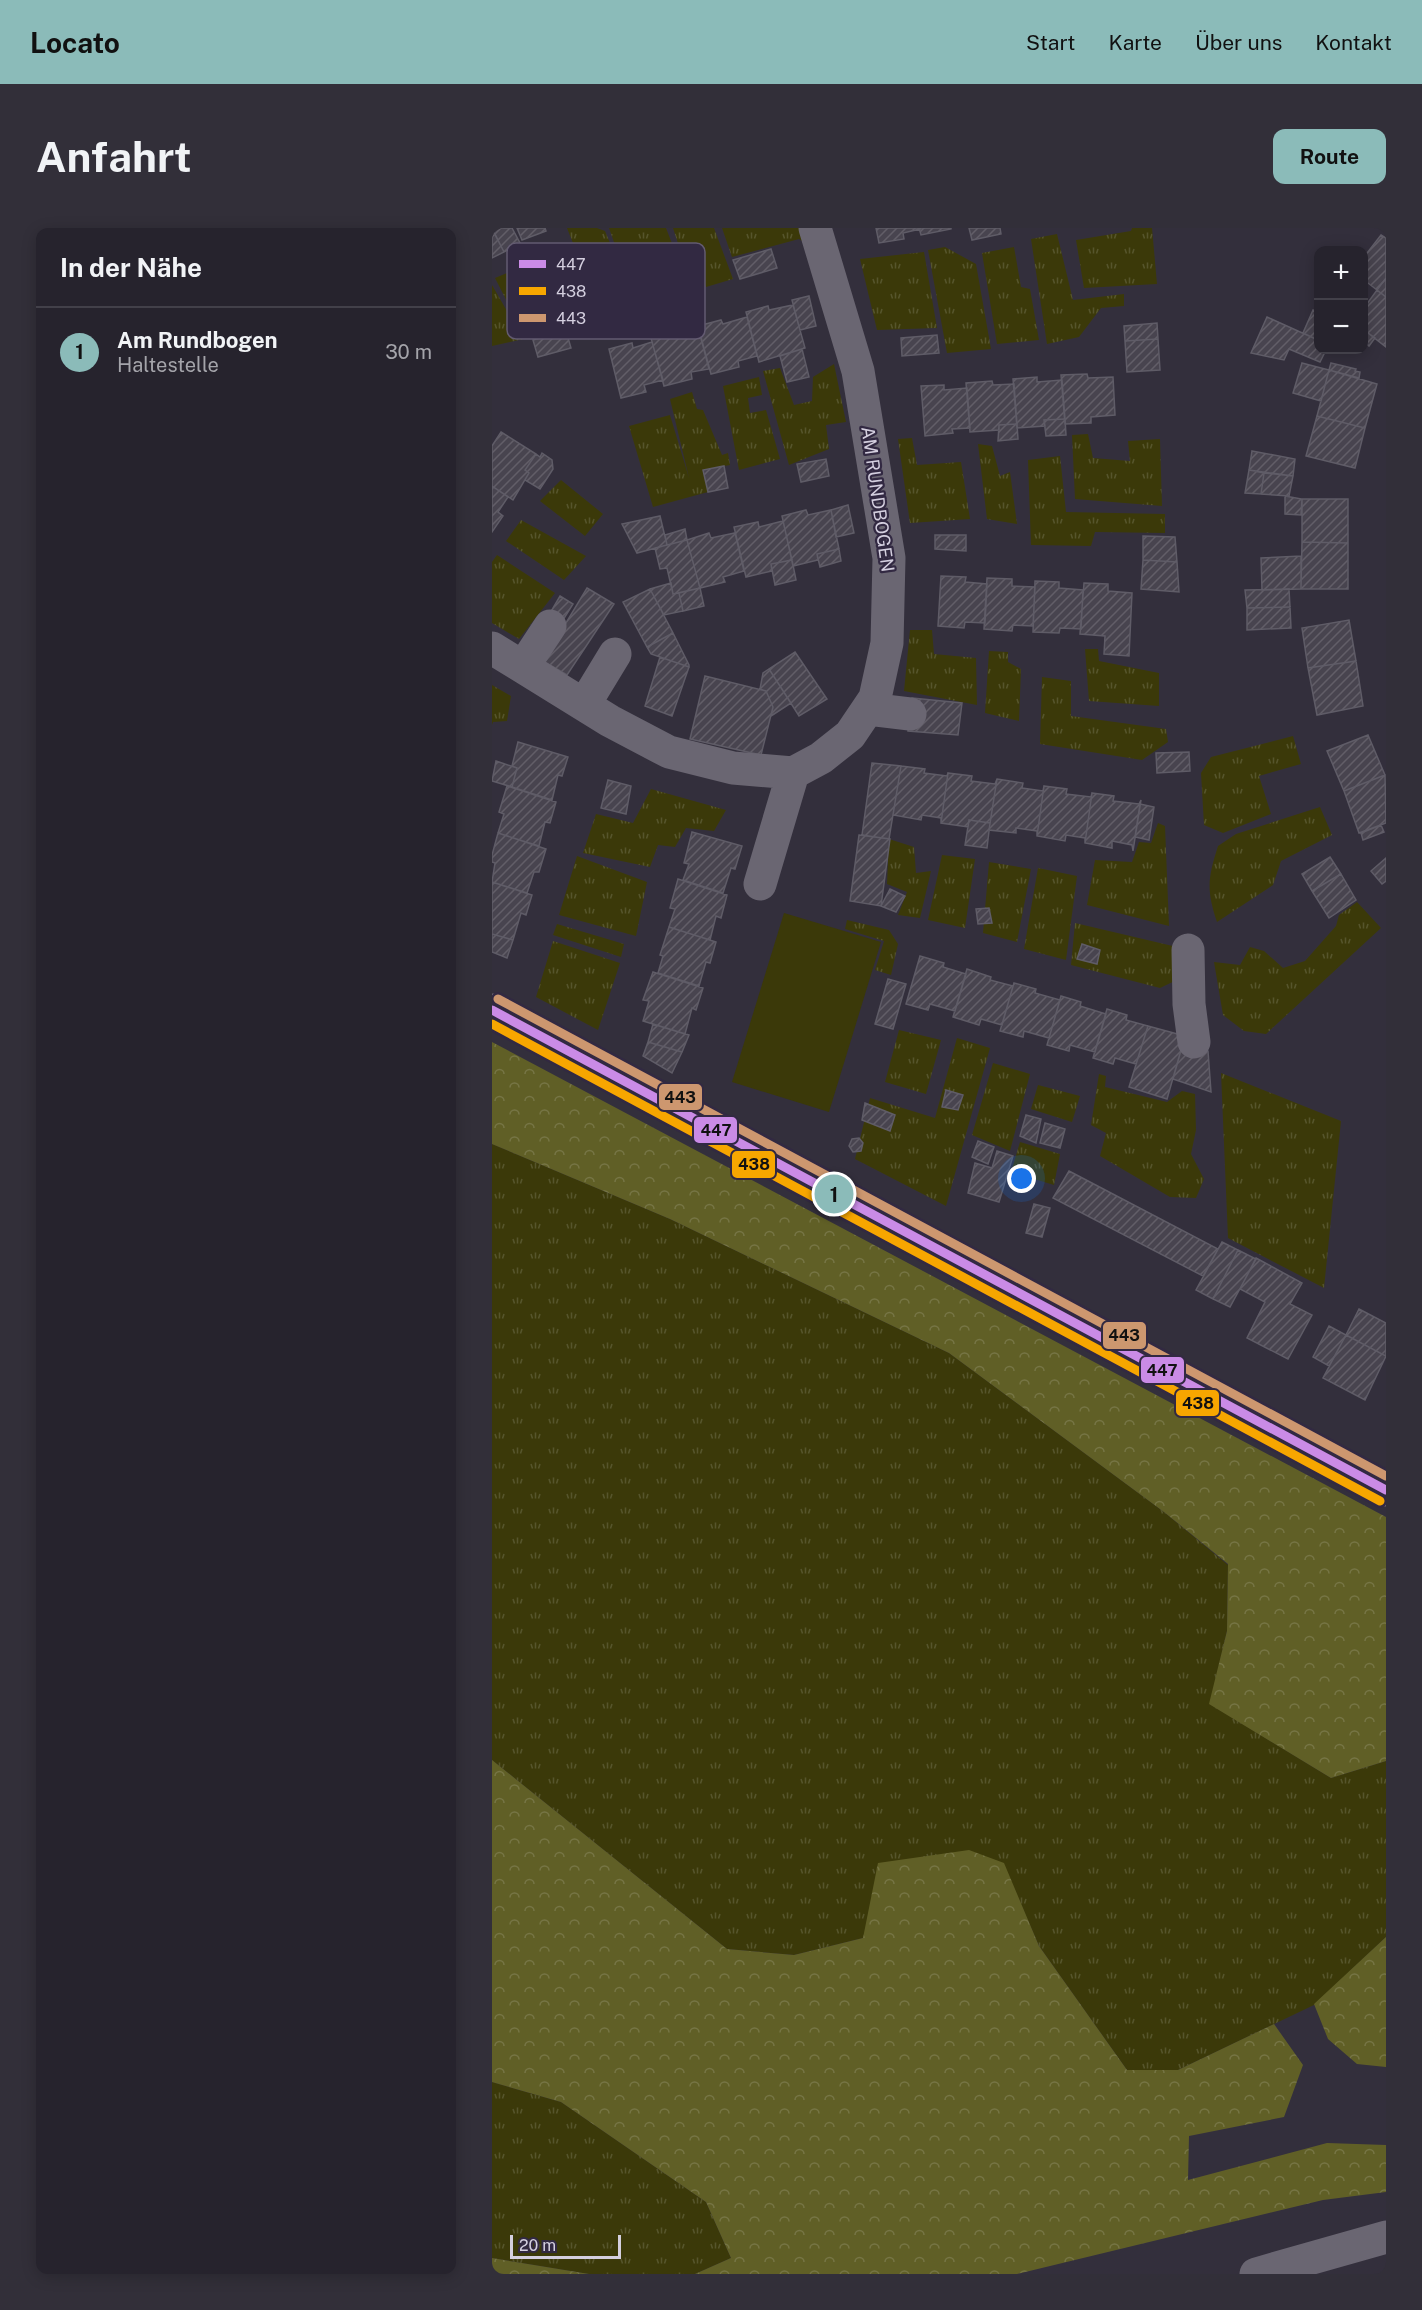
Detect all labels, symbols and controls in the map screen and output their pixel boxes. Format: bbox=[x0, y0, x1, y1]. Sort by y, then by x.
text: Locato bbox=[30, 26, 120, 59]
text: Start bbox=[1026, 30, 1075, 55]
text: Karte bbox=[1108, 30, 1162, 55]
text: Über uns bbox=[1195, 30, 1282, 55]
text: Kontakt bbox=[1315, 30, 1392, 55]
button: Route bbox=[1273, 129, 1386, 184]
text: Anfahrt bbox=[36, 132, 192, 181]
legend bbox=[507, 243, 705, 339]
map controls bbox=[1314, 246, 1368, 354]
button: + bbox=[1314, 246, 1368, 300]
text: In der Nähe bbox=[60, 252, 202, 283]
text: 447 bbox=[556, 255, 586, 274]
text: 438 bbox=[556, 282, 586, 301]
button: − bbox=[1314, 300, 1368, 354]
text: 443 bbox=[556, 309, 586, 328]
text: Am Rundbogen bbox=[117, 327, 278, 353]
text: 1 bbox=[75, 340, 84, 364]
text: 30 m bbox=[385, 340, 432, 364]
text: Haltestelle bbox=[117, 353, 219, 377]
street label: AM RUNDBOGEN bbox=[857, 425, 899, 573]
line badge: 443 bbox=[658, 1083, 703, 1111]
text: 443 bbox=[664, 1088, 696, 1107]
line badge: 447 bbox=[693, 1116, 738, 1144]
text: 447 bbox=[700, 1121, 732, 1140]
line badge: 438 bbox=[731, 1150, 776, 1179]
text: 438 bbox=[738, 1155, 770, 1174]
your location bbox=[1007, 1164, 1036, 1193]
pin: 1 bbox=[814, 1172, 854, 1216]
line badge: 443 bbox=[1102, 1321, 1147, 1350]
text: 443 bbox=[1108, 1326, 1140, 1345]
line badge: 447 bbox=[1140, 1356, 1185, 1384]
text: 447 bbox=[1146, 1361, 1178, 1380]
line badge: 438 bbox=[1175, 1389, 1220, 1417]
text: 438 bbox=[1182, 1394, 1214, 1413]
scale bar bbox=[510, 2232, 621, 2260]
text: 20 m bbox=[519, 2236, 556, 2255]

